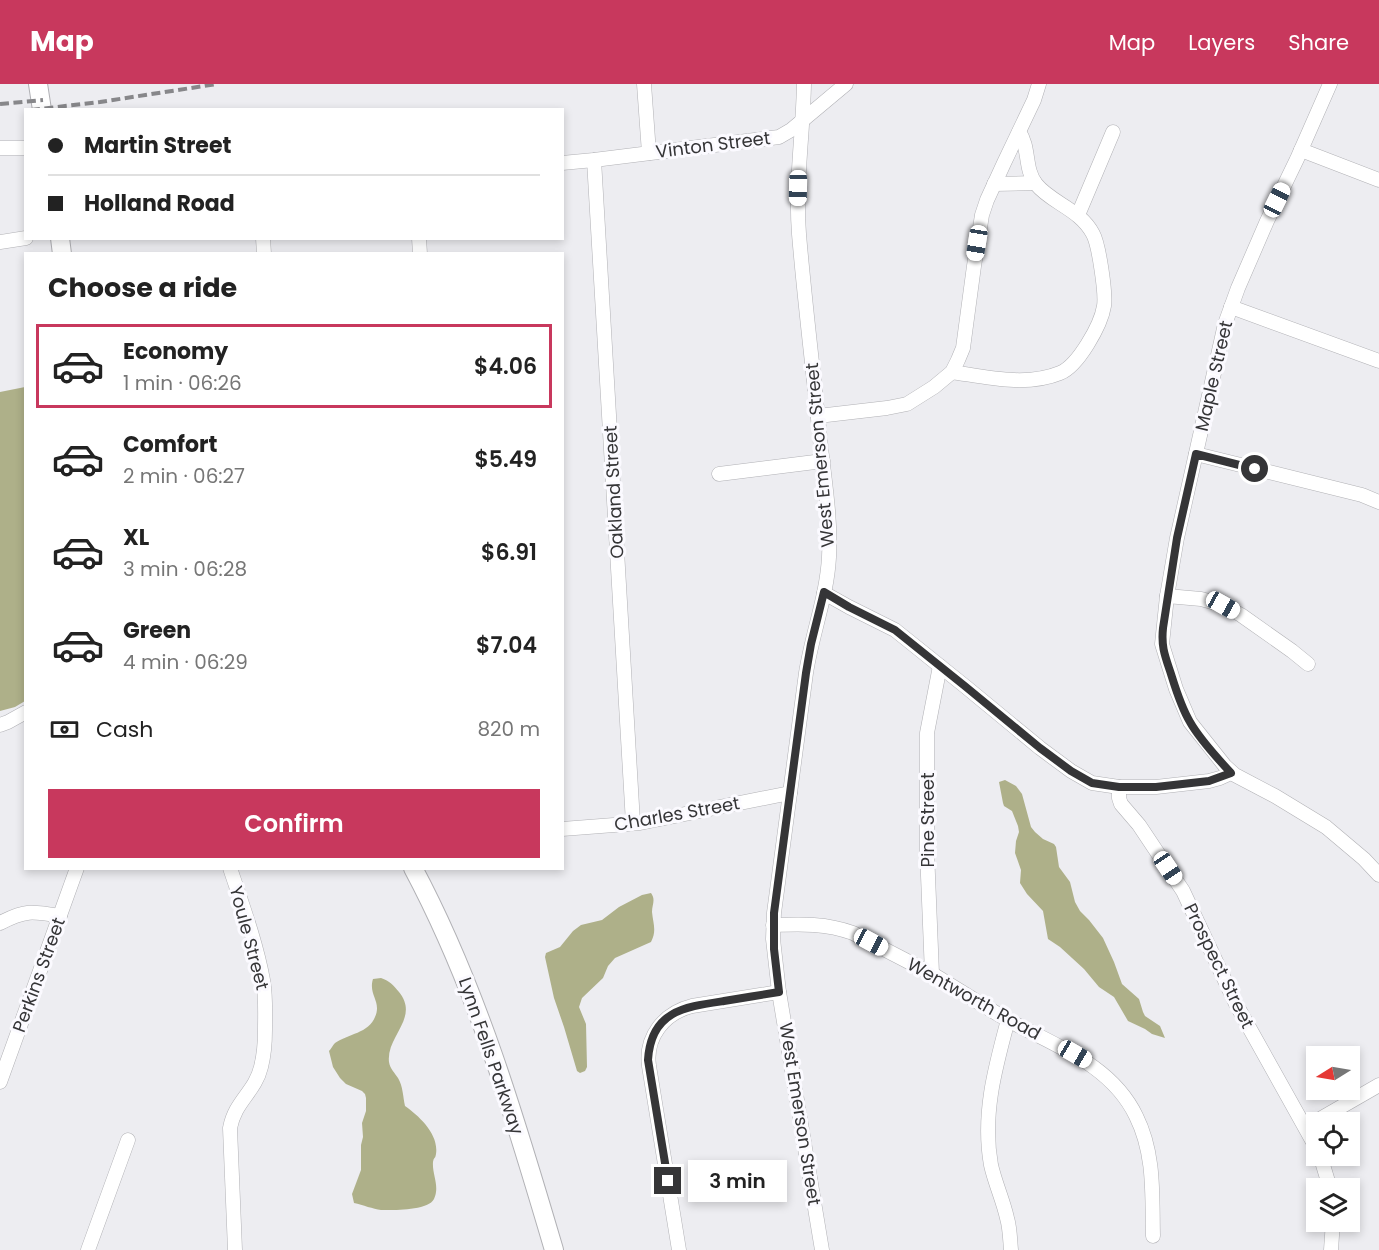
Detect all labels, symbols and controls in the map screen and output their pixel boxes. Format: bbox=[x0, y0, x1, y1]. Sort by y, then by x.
text: Map bbox=[30, 22, 94, 61]
text: Map bbox=[1109, 28, 1155, 57]
text: Layers bbox=[1188, 28, 1255, 57]
text: Share bbox=[1288, 28, 1349, 57]
street label: Vinton Street bbox=[654, 125, 772, 164]
text: Martin Street bbox=[84, 130, 231, 161]
car bbox=[789, 170, 807, 206]
car bbox=[1261, 180, 1293, 220]
text: Holland Road bbox=[84, 188, 235, 219]
car bbox=[965, 224, 989, 262]
text: Choose a ride bbox=[48, 269, 237, 306]
street label: Maple Street bbox=[1189, 318, 1238, 434]
text: Economy bbox=[123, 336, 228, 367]
icon: car bbox=[51, 339, 105, 393]
text: $4.06 bbox=[474, 351, 537, 382]
street label: West Emerson Street bbox=[799, 362, 840, 548]
text: 1 min · 06:26 bbox=[123, 369, 242, 397]
street label: Oakland Street bbox=[598, 425, 629, 559]
text: Comfort bbox=[123, 429, 217, 460]
icon: car bbox=[51, 432, 105, 486]
text: $5.49 bbox=[474, 444, 537, 475]
route start bbox=[1241, 455, 1268, 482]
text: 2 min · 06:27 bbox=[123, 462, 245, 490]
text: XL bbox=[123, 522, 149, 553]
icon: car bbox=[51, 525, 105, 579]
text: $6.91 bbox=[481, 537, 537, 568]
text: 3 min · 06:28 bbox=[123, 555, 247, 583]
car bbox=[1203, 588, 1243, 622]
text: Green bbox=[123, 615, 191, 646]
icon: car bbox=[51, 618, 105, 672]
text: $7.04 bbox=[476, 630, 537, 661]
text: 4 min · 06:29 bbox=[123, 648, 248, 676]
icon: cash bbox=[48, 713, 81, 746]
text: Cash bbox=[96, 714, 153, 745]
text: 820 m bbox=[477, 715, 540, 743]
street label: Pine Street bbox=[915, 772, 940, 868]
button: Confirm bbox=[48, 789, 540, 858]
street label: Charles Street bbox=[612, 790, 742, 837]
car bbox=[1150, 848, 1186, 888]
street label: Youle Street bbox=[224, 883, 275, 993]
street label: Prospect Street bbox=[1178, 899, 1261, 1033]
street label: Perkins Street bbox=[6, 914, 71, 1036]
car bbox=[851, 926, 891, 958]
street label: Wentworth Road bbox=[903, 951, 1046, 1046]
street label: Lynn Fells Parkway bbox=[453, 974, 530, 1138]
street label: West Emerson Street bbox=[774, 1021, 827, 1207]
car bbox=[1055, 1037, 1095, 1071]
north arrow bbox=[1306, 1046, 1360, 1100]
map controls bbox=[1306, 1046, 1360, 1232]
button: locate bbox=[1306, 1112, 1360, 1166]
callout: 3 min bbox=[689, 1160, 788, 1202]
route end bbox=[654, 1167, 681, 1194]
text: 3 min bbox=[709, 1167, 766, 1195]
button: layers bbox=[1306, 1178, 1360, 1232]

